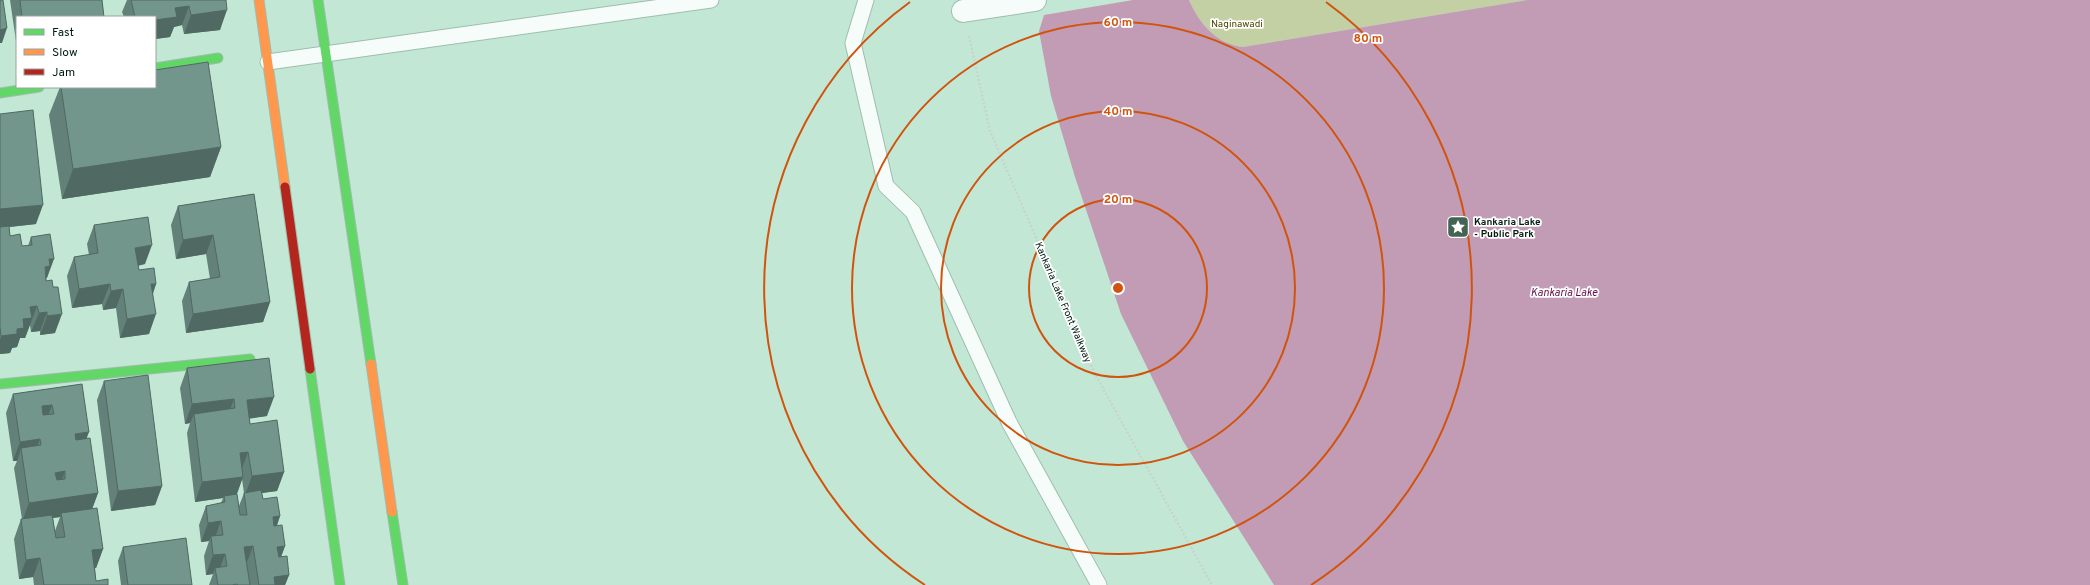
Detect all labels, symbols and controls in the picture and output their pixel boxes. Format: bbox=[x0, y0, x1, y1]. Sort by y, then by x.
text: 60 m bbox=[1104, 15, 1132, 31]
legend bbox=[16, 16, 156, 88]
park label: Naginawadi bbox=[1211, 18, 1263, 31]
text: Fast bbox=[52, 25, 74, 41]
text: 80 m bbox=[1354, 31, 1382, 47]
text: Slow bbox=[52, 45, 78, 61]
text: Jam bbox=[52, 65, 75, 81]
text: 40 m bbox=[1103, 104, 1133, 120]
text: 20 m bbox=[1104, 192, 1132, 208]
place icon: Kankaria Lake - Public Park bbox=[1445, 214, 1471, 240]
place label: Kankaria Lake - Public Park bbox=[1474, 216, 1541, 241]
street label: Kankaria Lake Front Walkway bbox=[1031, 240, 1094, 365]
centre of rings bbox=[1111, 281, 1125, 295]
water label: Kankaria Lake bbox=[1531, 286, 1598, 300]

